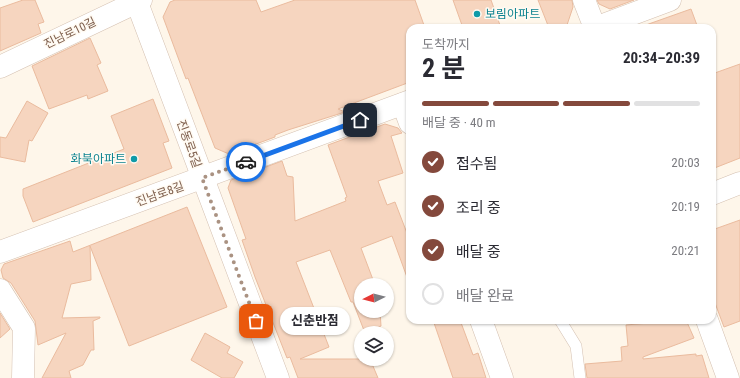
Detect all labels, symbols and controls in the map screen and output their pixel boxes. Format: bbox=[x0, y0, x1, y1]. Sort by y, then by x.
place label: 보림아파트 bbox=[485, 7, 540, 21]
marker: 보림아파트 bbox=[472, 9, 482, 19]
street label: 진남로10길 bbox=[42, 14, 98, 52]
text: 도착까지 bbox=[422, 37, 470, 52]
text: 20:34–20:39 bbox=[623, 49, 700, 67]
text: 2 분 bbox=[422, 53, 465, 83]
pin bbox=[343, 103, 377, 137]
icon: home bbox=[349, 109, 371, 131]
text: 배달 중 · 40 m bbox=[422, 115, 496, 130]
street label: 진동로5길 bbox=[174, 118, 204, 170]
courier bbox=[226, 142, 266, 182]
icon: car bbox=[235, 151, 257, 173]
icon: check bbox=[422, 151, 444, 173]
place label: 화북아파트 bbox=[71, 152, 126, 166]
marker: 화북아파트 bbox=[129, 154, 139, 164]
text: 접수됨 bbox=[456, 155, 497, 173]
text: 20:03 bbox=[671, 155, 700, 170]
street label: 진남로8길 bbox=[134, 179, 186, 209]
icon: check bbox=[422, 195, 444, 217]
text: 조리 중 bbox=[456, 199, 501, 217]
text: 20:19 bbox=[671, 199, 700, 214]
icon: check bbox=[422, 239, 444, 261]
text: 배달 중 bbox=[456, 243, 501, 261]
text: 20:21 bbox=[671, 243, 700, 258]
north arrow bbox=[354, 278, 394, 318]
map controls bbox=[354, 278, 394, 366]
text: 배달 완료 bbox=[456, 287, 515, 305]
pin bbox=[239, 304, 273, 338]
callout: 신춘반점 bbox=[280, 307, 350, 335]
icon: bag bbox=[245, 310, 267, 332]
text: 신춘반점 bbox=[291, 313, 339, 328]
button: layers bbox=[354, 326, 394, 366]

